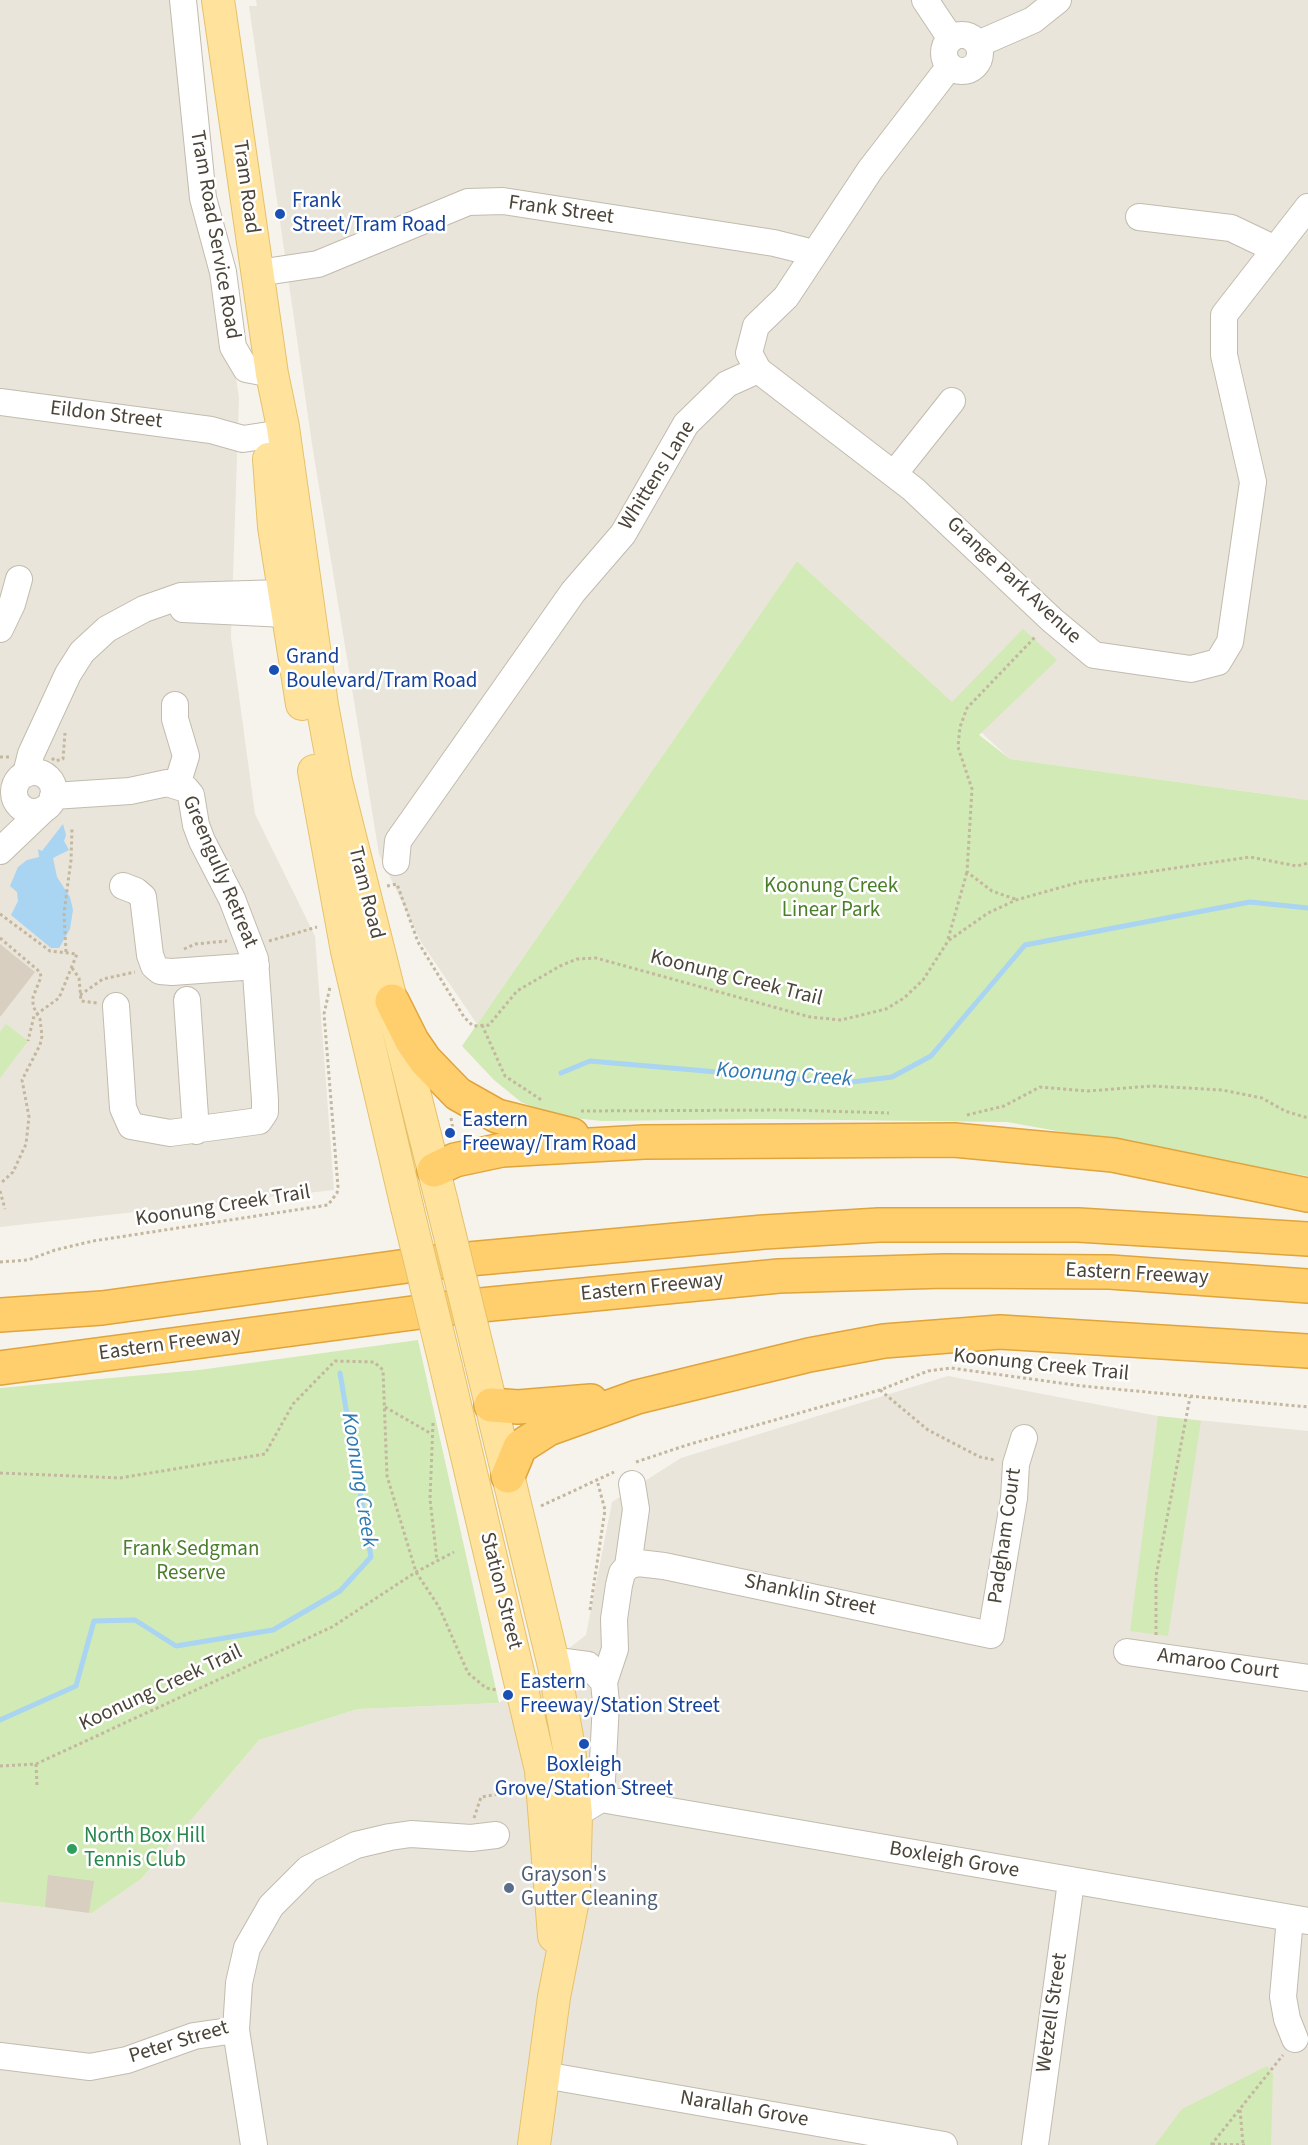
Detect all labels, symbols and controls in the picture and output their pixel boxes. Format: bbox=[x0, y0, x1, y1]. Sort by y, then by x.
street label: Tram Road Service Road bbox=[183, 129, 245, 341]
street label: Tram Road bbox=[226, 139, 264, 235]
place label: Frank Street/Tram Road bbox=[292, 189, 447, 239]
street label: Frank Street bbox=[507, 191, 615, 231]
marker: Frank Street/Tram Road bbox=[273, 207, 287, 221]
street label: Eildon Street bbox=[48, 397, 164, 435]
street label: Whittens Lane bbox=[614, 417, 702, 535]
street label: Grange Park Avenue bbox=[940, 512, 1086, 650]
place label: Grand Boulevard/Tram Road bbox=[286, 645, 477, 695]
marker: Grand Boulevard/Tram Road bbox=[267, 663, 281, 677]
street label: Greengully Retreat bbox=[176, 792, 262, 952]
street label: Tram Road bbox=[341, 844, 389, 942]
park label: Koonung Creek Linear Park bbox=[764, 874, 898, 924]
street label: Koonung Creek Trail bbox=[647, 945, 825, 1013]
water label: Koonung Creek bbox=[715, 1058, 853, 1094]
place label: Eastern Freeway/Tram Road bbox=[462, 1108, 637, 1158]
marker: Eastern Freeway/Tram Road bbox=[443, 1126, 457, 1140]
street label: Koonung Creek Trail bbox=[134, 1181, 312, 1233]
street label: Eastern Freeway bbox=[1065, 1259, 1209, 1291]
street label: Eastern Freeway bbox=[579, 1268, 725, 1308]
street label: Eastern Freeway bbox=[97, 1323, 243, 1367]
street label: Koonung Creek Trail bbox=[952, 1344, 1130, 1388]
water label: Koonung Creek bbox=[334, 1411, 382, 1549]
street label: Padgham Court bbox=[984, 1467, 1028, 1605]
street label: Station Street bbox=[473, 1530, 527, 1652]
park label: Frank Sedgman Reserve bbox=[123, 1537, 259, 1587]
street label: Shanklin Street bbox=[742, 1570, 878, 1622]
street label: Koonung Creek Trail bbox=[76, 1640, 246, 1738]
street label: Amaroo Court bbox=[1156, 1644, 1280, 1686]
place label: Eastern Freeway/Station Street bbox=[520, 1670, 720, 1720]
marker: Eastern Freeway/Station Street bbox=[501, 1688, 515, 1702]
marker: Boxleigh Grove/Station Street bbox=[577, 1737, 591, 1751]
place label: Boxleigh Grove/Station Street bbox=[495, 1753, 673, 1803]
place label: North Box Hill Tennis Club bbox=[84, 1824, 205, 1874]
street label: Boxleigh Grove bbox=[887, 1837, 1021, 1885]
marker: North Box Hill Tennis Club bbox=[65, 1842, 79, 1856]
place label: Grayson's Gutter Cleaning bbox=[521, 1863, 658, 1913]
marker: Grayson's Gutter Cleaning bbox=[502, 1881, 516, 1895]
street label: Wetzell Street bbox=[1032, 1952, 1074, 2074]
street label: Peter Street bbox=[126, 2016, 232, 2070]
street label: Narallah Grove bbox=[678, 2086, 810, 2134]

